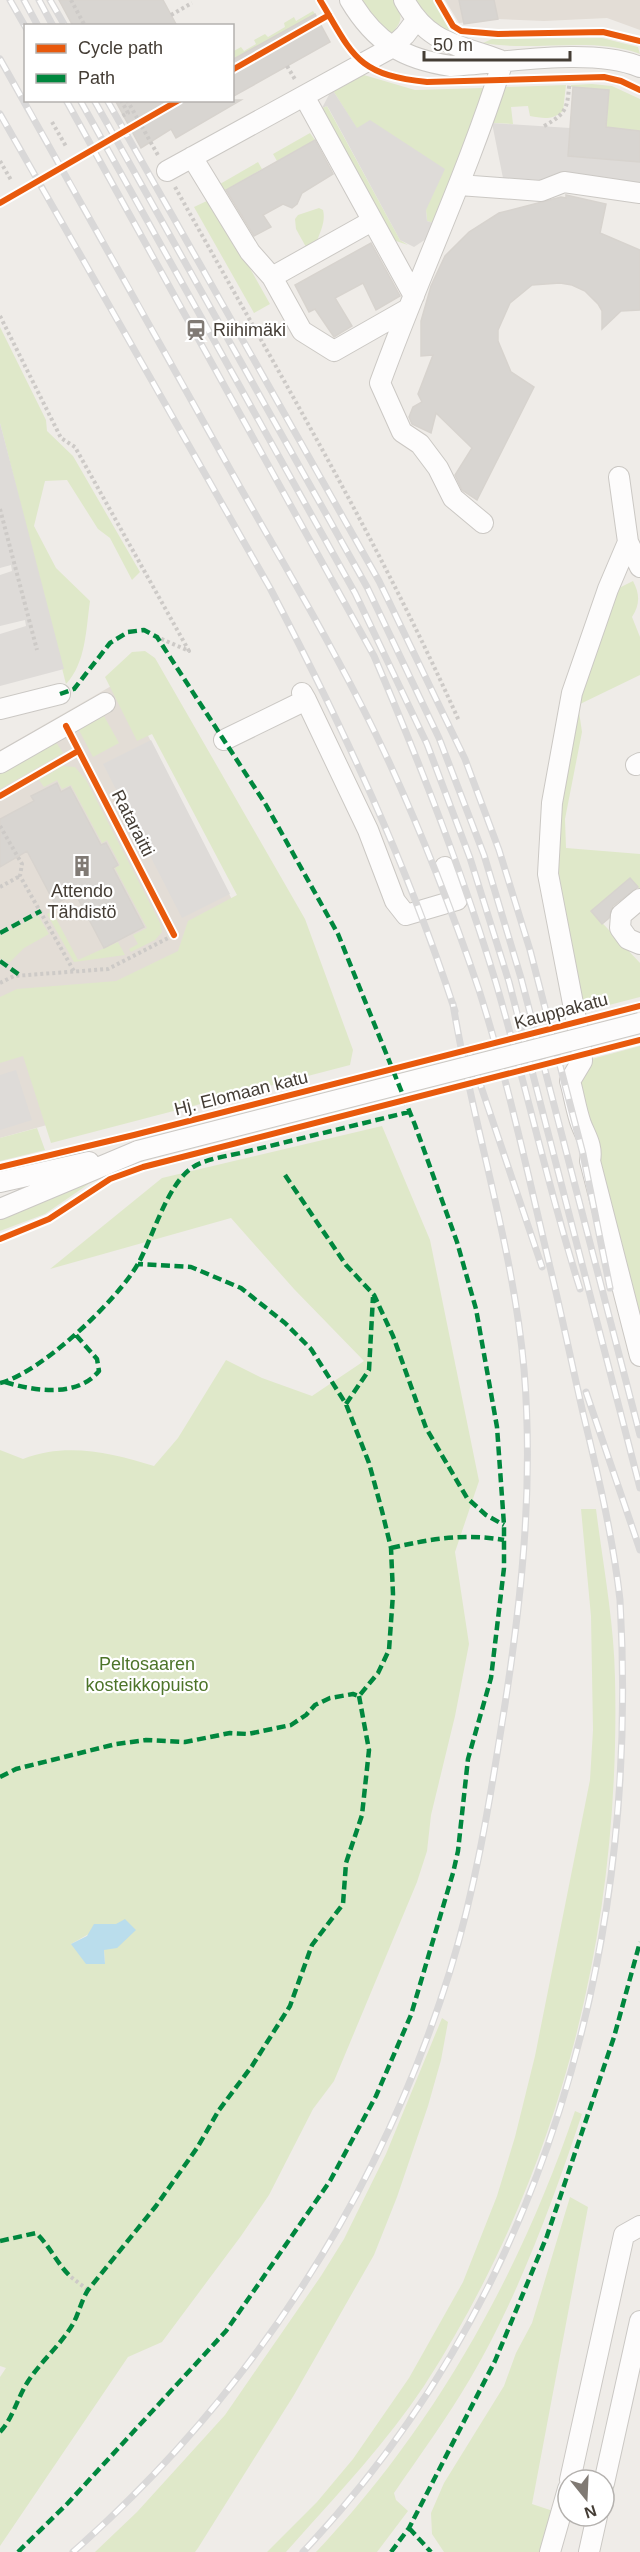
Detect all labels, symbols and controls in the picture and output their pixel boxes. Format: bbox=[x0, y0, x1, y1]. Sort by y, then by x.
legend bbox=[24, 24, 234, 102]
scale bar bbox=[424, 24, 570, 62]
text: 50 m bbox=[433, 35, 473, 55]
text: Cycle path bbox=[78, 38, 163, 58]
text: Path bbox=[78, 68, 115, 88]
station icon: Riihimäki bbox=[184, 318, 208, 342]
place label: Riihimäki bbox=[213, 320, 286, 340]
street label: Rataraitti bbox=[108, 786, 158, 860]
building icon: Attendo Tähdistö bbox=[70, 854, 94, 878]
place label: Attendo Tähdistö bbox=[47, 881, 117, 922]
street label: Kauppakatu bbox=[512, 989, 610, 1033]
street label: Hj. Elomaan katu bbox=[172, 1067, 310, 1119]
park label: Peltosaaren kosteikkopuisto bbox=[85, 1654, 209, 1695]
north arrow bbox=[556, 2468, 616, 2528]
text: N bbox=[582, 2502, 599, 2522]

